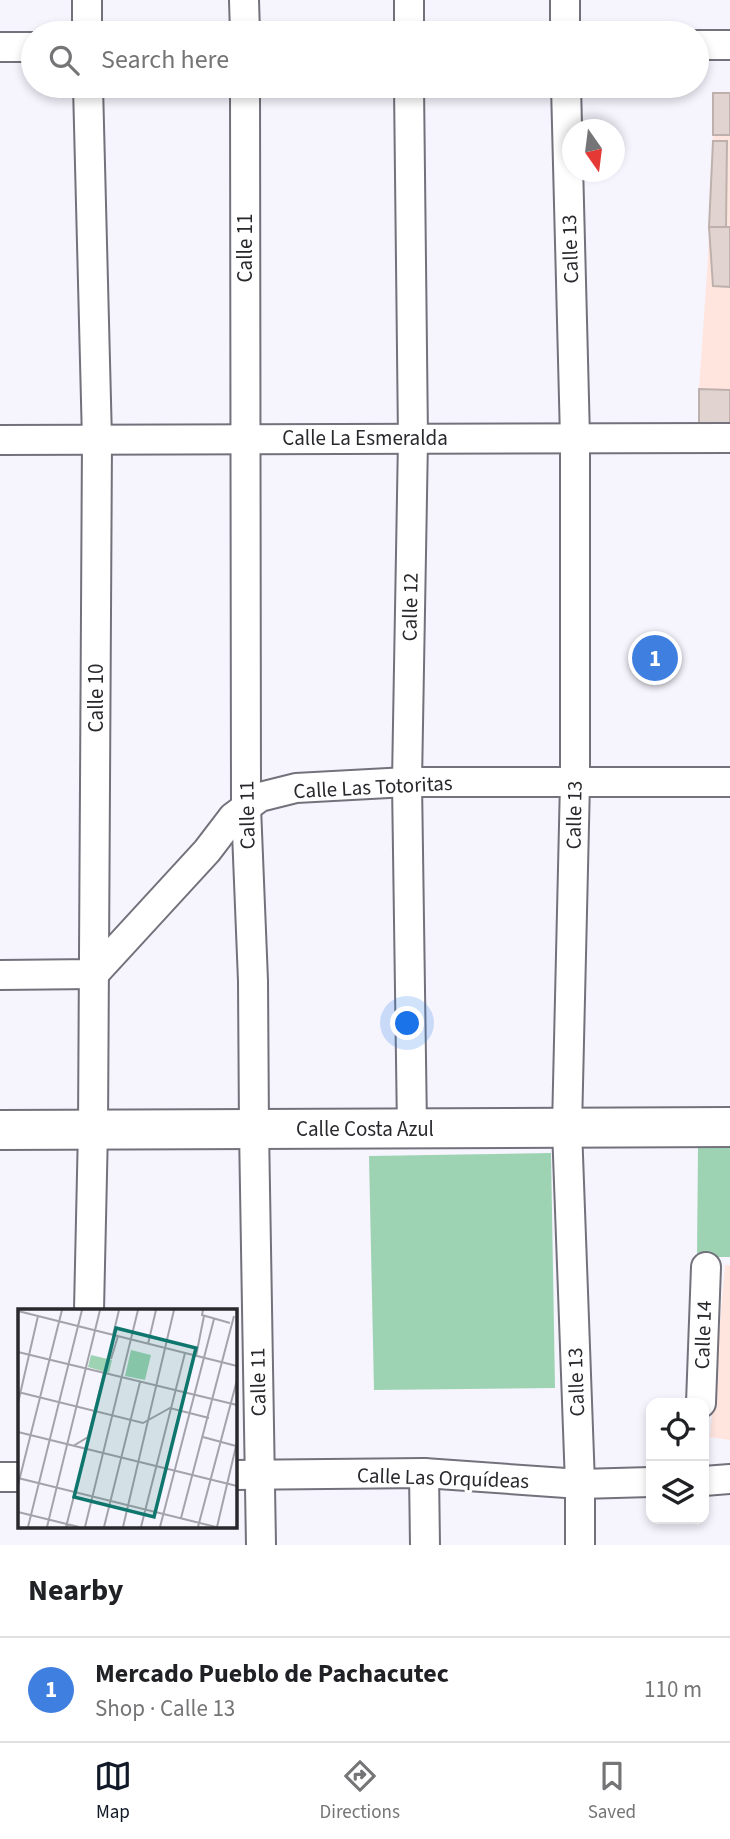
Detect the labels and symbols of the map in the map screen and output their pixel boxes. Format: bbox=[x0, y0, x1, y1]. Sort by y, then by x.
north arrow bbox=[562, 119, 625, 182]
street label: Calle 11 bbox=[230, 214, 260, 282]
street label: Calle 13 bbox=[554, 214, 586, 284]
street label: Calle La Esmeralda bbox=[282, 423, 448, 453]
street label: Calle 12 bbox=[394, 572, 426, 642]
pin: 1 bbox=[632, 632, 678, 684]
street label: Calle 10 bbox=[81, 664, 111, 732]
street label: Calle Las Totoritas bbox=[293, 768, 453, 806]
street label: Calle 11 bbox=[231, 780, 263, 850]
street label: Calle 13 bbox=[558, 780, 590, 850]
your location bbox=[390, 1006, 424, 1040]
street label: Calle Costa Azul bbox=[296, 1114, 434, 1144]
street label: Calle 14 bbox=[687, 1300, 719, 1370]
inset map bbox=[18, 1309, 236, 1528]
street label: Calle 11 bbox=[242, 1347, 274, 1417]
street label: Calle 13 bbox=[560, 1347, 592, 1417]
street label: Calle Las Orquídeas bbox=[356, 1460, 530, 1496]

